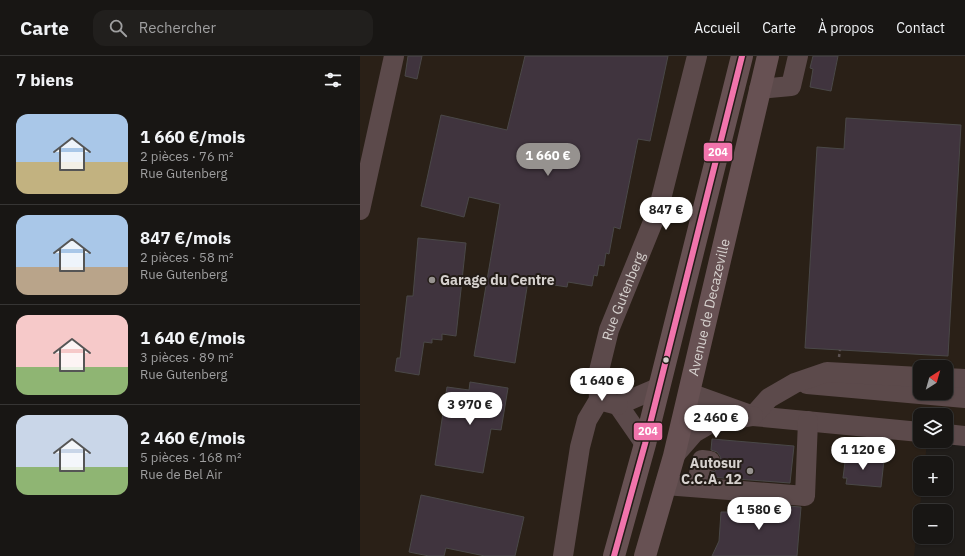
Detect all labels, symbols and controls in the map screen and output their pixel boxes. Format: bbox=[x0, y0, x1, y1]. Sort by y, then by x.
search box bbox=[93, 10, 373, 46]
text: Carte bbox=[20, 16, 69, 40]
icon: search bbox=[107, 17, 129, 39]
text: Rechercher bbox=[139, 18, 216, 37]
text: Accueil bbox=[694, 19, 740, 37]
text: Carte bbox=[762, 19, 796, 37]
text: À propos bbox=[818, 19, 874, 37]
text: Contact bbox=[896, 19, 945, 37]
text: 7 biens bbox=[16, 69, 74, 91]
icon: filters bbox=[322, 69, 344, 91]
text: 1 660 €/mois bbox=[140, 126, 245, 148]
icon: home bbox=[48, 130, 96, 178]
line badge: 204 bbox=[703, 142, 733, 162]
pin: 1 660 € bbox=[511, 143, 585, 177]
text: 204 bbox=[708, 145, 728, 159]
text: 1 660 € bbox=[525, 147, 571, 164]
text: 2 pièces · 76 m² bbox=[140, 148, 234, 165]
text: Rue Gutenberg bbox=[140, 165, 227, 182]
pin: 847 € bbox=[638, 197, 694, 231]
text: 847 € bbox=[649, 201, 683, 218]
text: 847 €/mois bbox=[140, 227, 231, 249]
icon: home bbox=[48, 231, 96, 279]
street label: Avenue de Decazeville bbox=[684, 236, 734, 378]
street label: Rue Gutenberg bbox=[598, 248, 649, 342]
text: 2 pièces · 58 m² bbox=[140, 249, 234, 266]
text: Rue Gutenberg bbox=[140, 266, 227, 283]
place label: Garage du Centre bbox=[440, 271, 555, 289]
marker: Garage du Centre bbox=[427, 275, 437, 285]
text: 1 640 €/mois bbox=[140, 327, 245, 349]
icon: home bbox=[48, 331, 96, 379]
text: 3 pièces · 89 m² bbox=[140, 349, 234, 366]
unlabelled marker bbox=[661, 355, 671, 365]
north arrow bbox=[913, 360, 953, 400]
map controls bbox=[913, 360, 953, 544]
text: Rue Gutenberg bbox=[140, 366, 227, 383]
pin: 1 640 € bbox=[565, 368, 639, 402]
text: 1 640 € bbox=[579, 372, 625, 389]
pin: 3 970 € bbox=[433, 392, 507, 426]
text: 3 970 € bbox=[447, 396, 493, 413]
pin: 2 460 € bbox=[679, 405, 753, 439]
button: layers bbox=[913, 408, 953, 448]
text: 2 460 € bbox=[693, 409, 739, 426]
line badge: 204 bbox=[633, 422, 663, 441]
text: 204 bbox=[638, 424, 658, 438]
text: 2 460 €/mois bbox=[140, 427, 245, 449]
icon: home bbox=[48, 431, 96, 479]
pin: 1 120 € bbox=[826, 437, 900, 471]
text: 1 120 € bbox=[840, 441, 886, 458]
text: 5 pièces · 168 m² bbox=[140, 449, 241, 466]
place label: Autosur C.C.A. 12 bbox=[681, 454, 742, 488]
button: + bbox=[913, 456, 953, 496]
text: Rue de Bel Air bbox=[140, 466, 222, 483]
marker: Autosur C.C.A. 12 bbox=[745, 466, 755, 476]
pin: 1 580 € bbox=[722, 497, 796, 531]
text: 1 580 € bbox=[736, 501, 782, 518]
button: − bbox=[913, 504, 953, 544]

